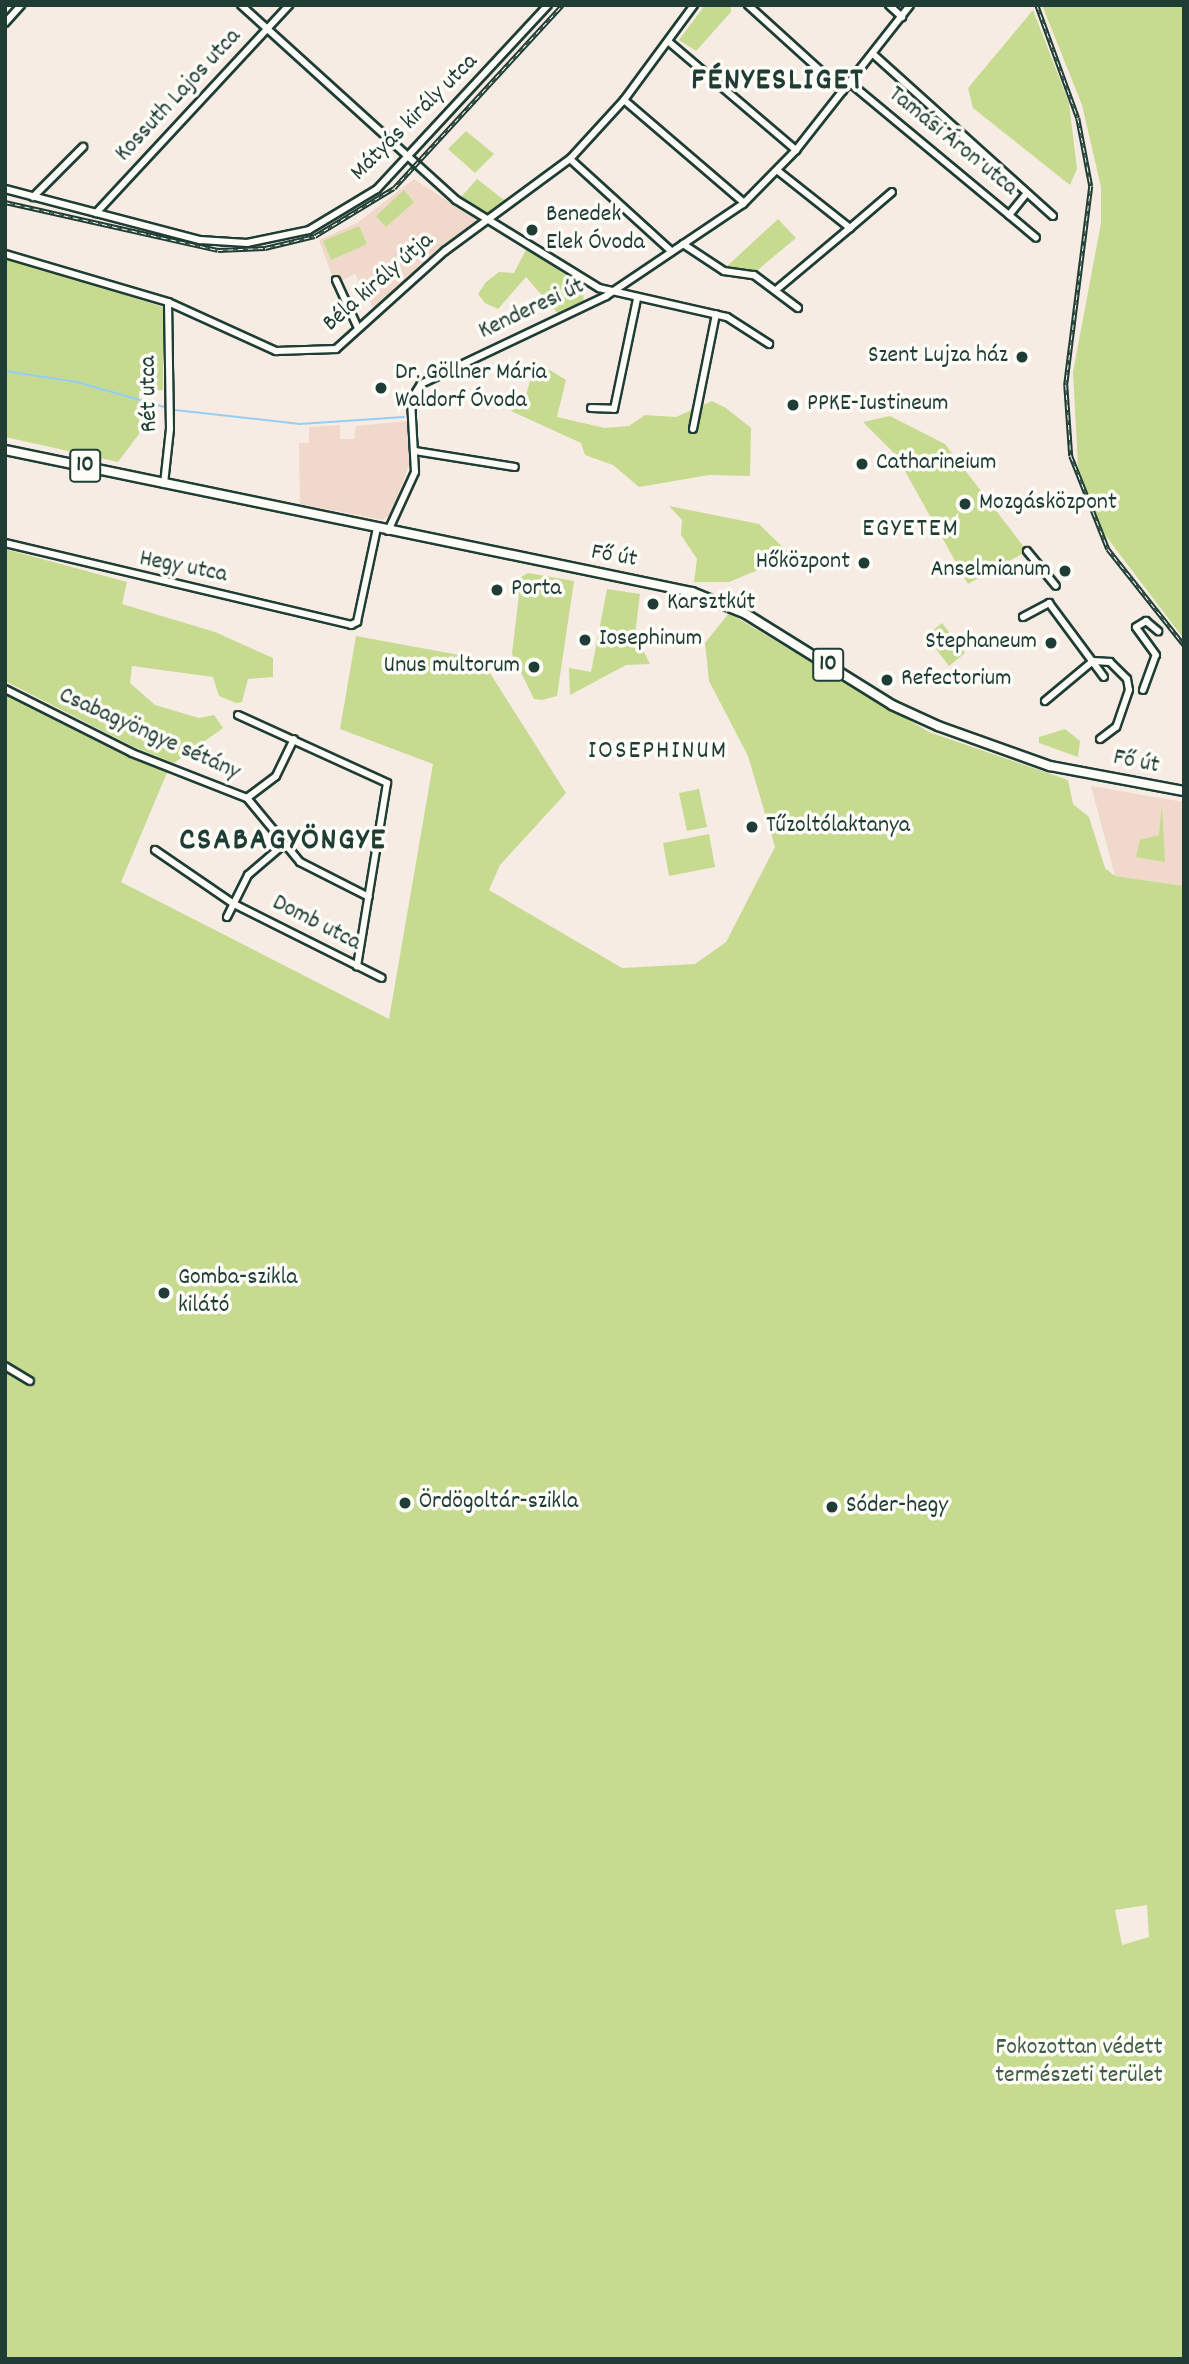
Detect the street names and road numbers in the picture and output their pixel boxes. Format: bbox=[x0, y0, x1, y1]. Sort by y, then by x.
street label: Kossuth Lajos utca bbox=[110, 23, 248, 169]
street label: Mátyás király utca bbox=[345, 48, 485, 188]
street label: Tamási Áron utca bbox=[882, 81, 1022, 203]
street label: Béla király útja bbox=[318, 227, 440, 339]
street label: Kenderesi út bbox=[475, 273, 589, 347]
street label: Rét utca bbox=[135, 356, 165, 432]
road number: 10 bbox=[68, 446, 102, 486]
street label: Fő út bbox=[589, 539, 639, 575]
street label: Hegy utca bbox=[137, 545, 229, 591]
road number: 10 bbox=[810, 646, 846, 684]
street label: Csabagyöngye sétány bbox=[54, 682, 244, 788]
street label: Fő út bbox=[1111, 744, 1161, 782]
street label: Domb utca bbox=[267, 889, 365, 959]

